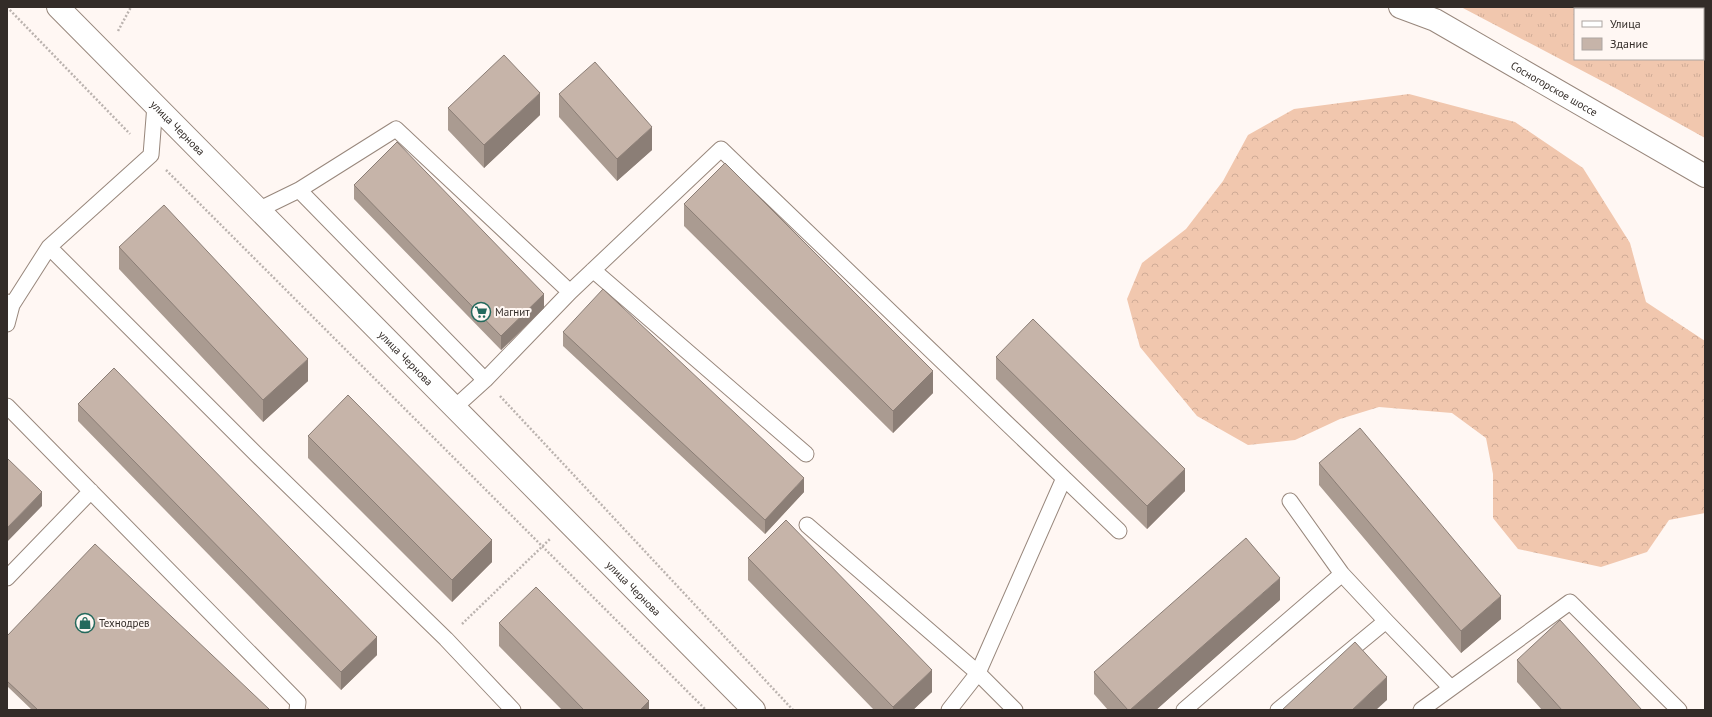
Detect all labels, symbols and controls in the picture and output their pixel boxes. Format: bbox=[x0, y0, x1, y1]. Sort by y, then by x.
legend bbox=[1574, 8, 1704, 60]
text: Улица bbox=[1610, 16, 1641, 31]
text: Здание bbox=[1610, 36, 1648, 51]
street label: Сосногорское шоссе bbox=[1508, 58, 1600, 120]
street label: улица Чернова bbox=[147, 97, 208, 158]
supermarket icon: Магнит bbox=[470, 301, 492, 323]
place label: Магнит bbox=[495, 305, 530, 319]
street label: улица Чернова bbox=[375, 328, 436, 389]
street label: улица Чернова bbox=[603, 558, 664, 619]
shop icon: Технодрев bbox=[74, 612, 96, 634]
place label: Технодрев bbox=[99, 616, 149, 630]

